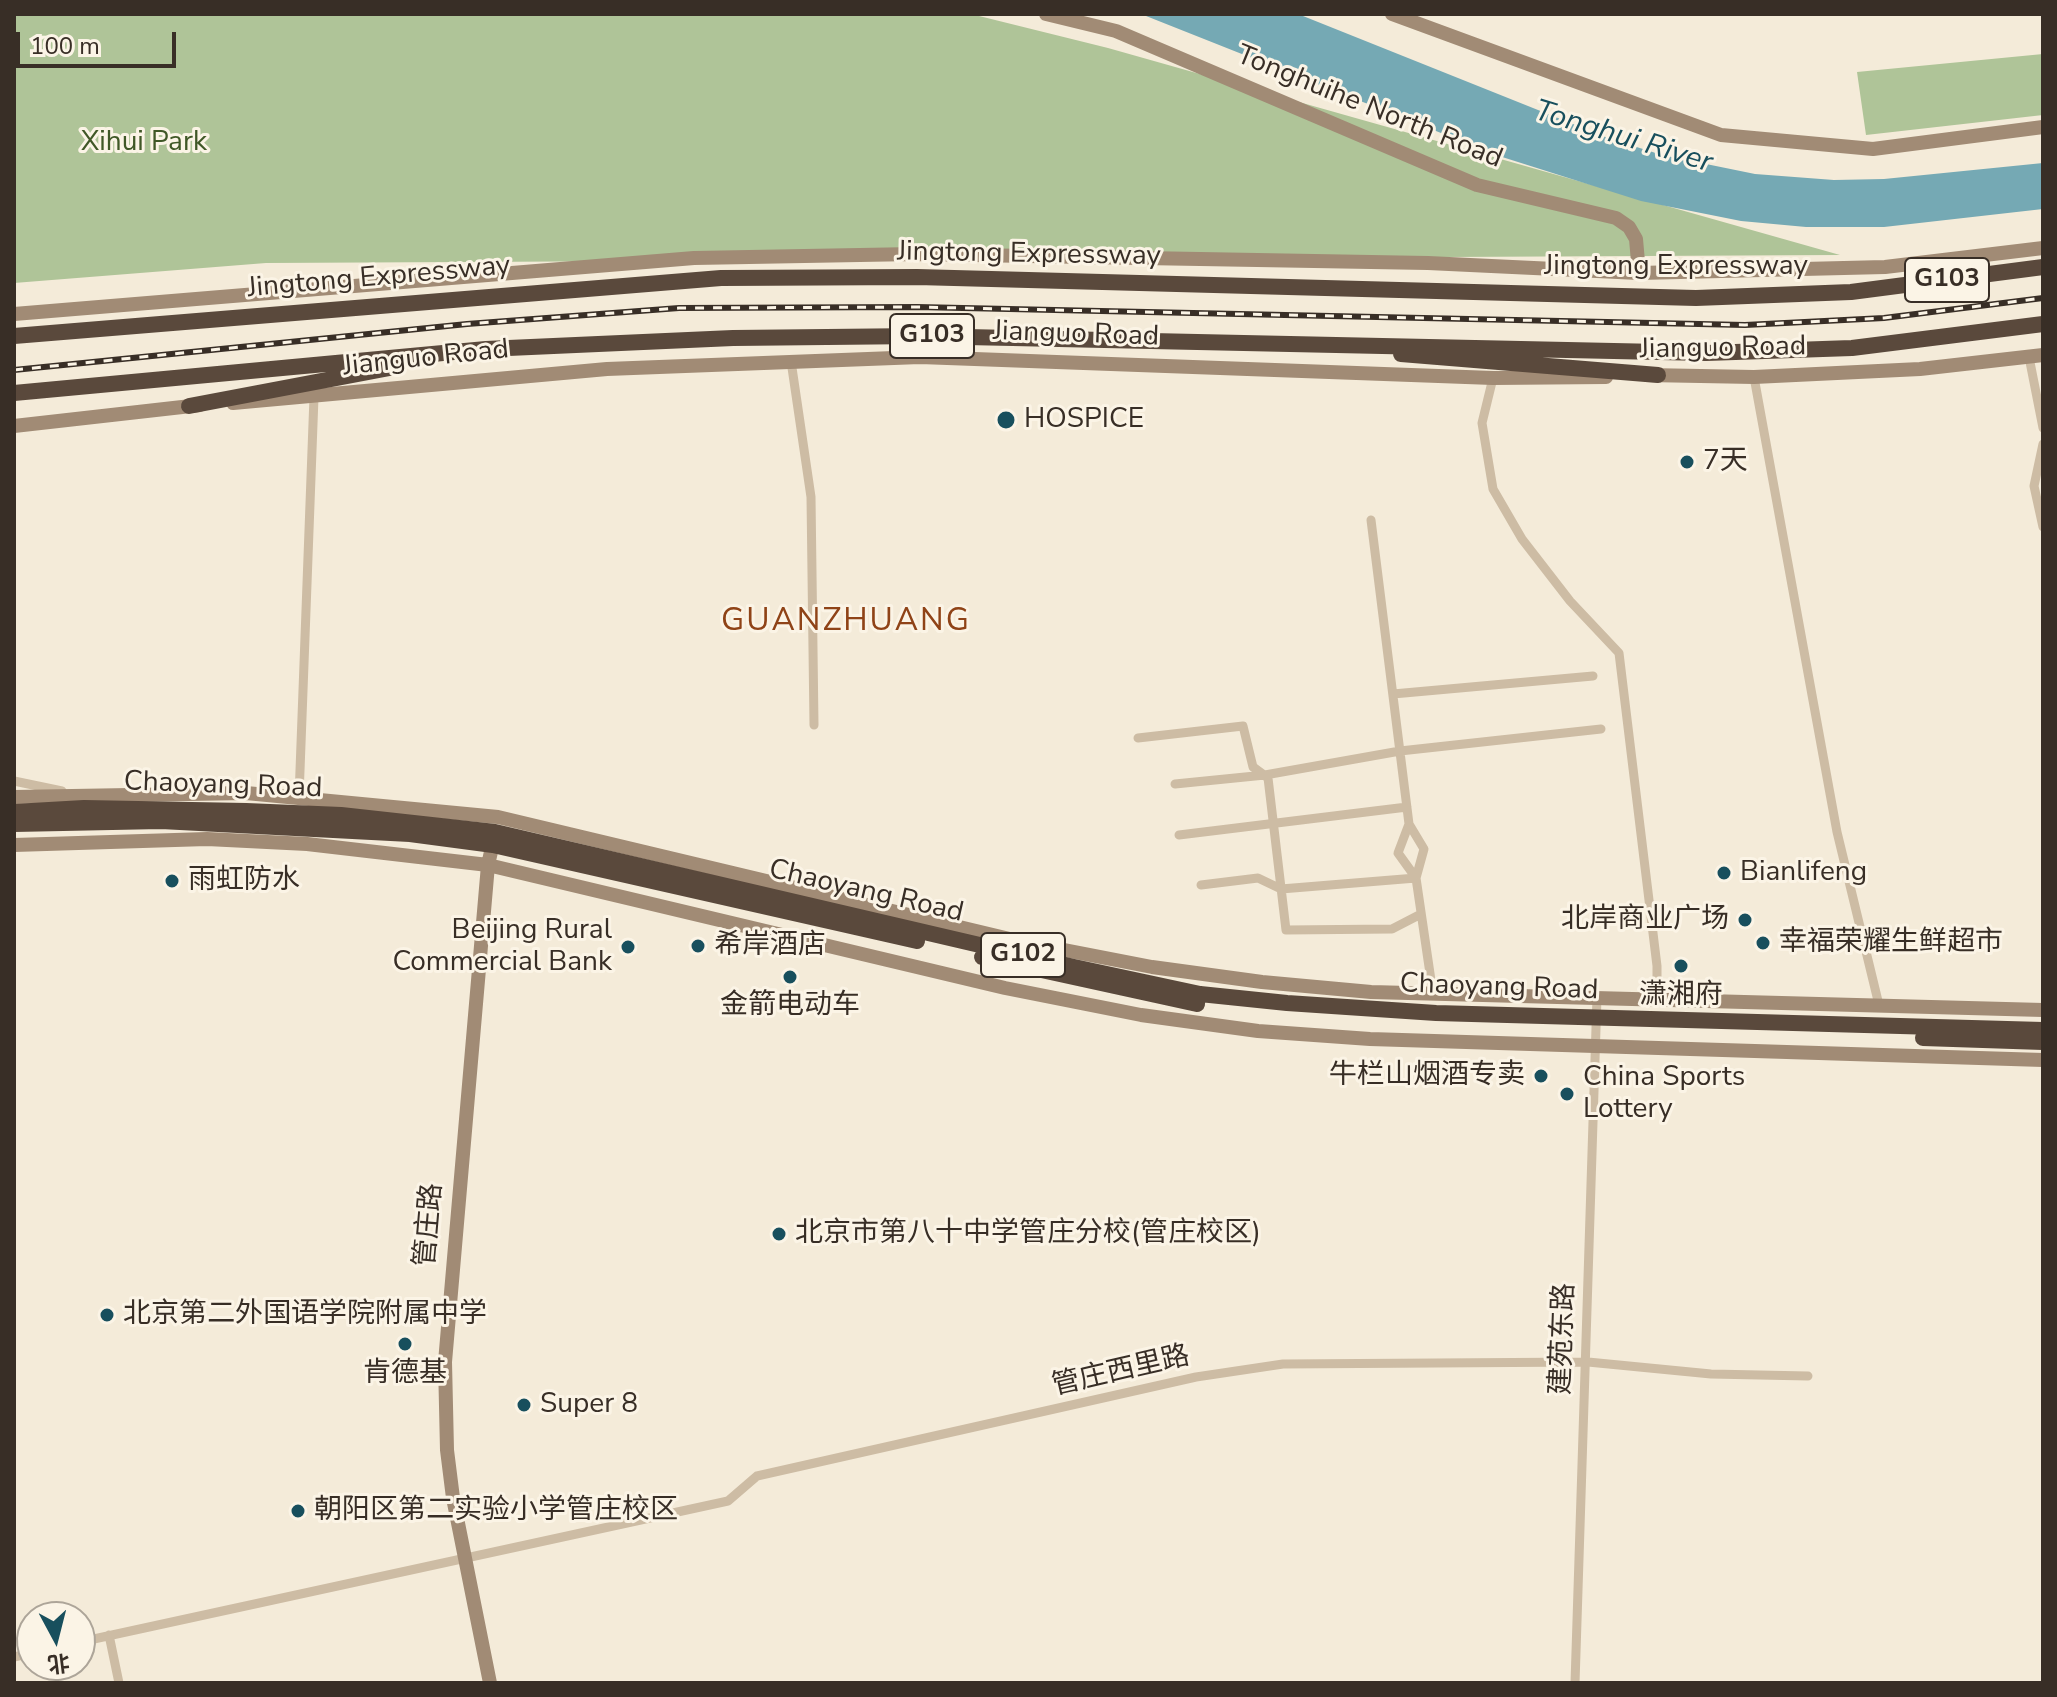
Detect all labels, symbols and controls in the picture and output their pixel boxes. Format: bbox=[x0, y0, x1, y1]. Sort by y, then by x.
scale bar bbox=[20, 16, 180, 66]
text: 100 m bbox=[30, 30, 100, 62]
street label: Tonghuihe North Road bbox=[1231, 39, 1507, 177]
water label: Tonghui River bbox=[1529, 94, 1717, 182]
park label: Xihui Park bbox=[81, 126, 207, 160]
street label: Jingtong Expressway bbox=[897, 236, 1161, 274]
street label: Jingtong Expressway bbox=[246, 250, 512, 306]
street label: Jingtong Expressway bbox=[1544, 250, 1808, 284]
road number: G103 bbox=[1905, 258, 1989, 302]
road number: G103 bbox=[890, 314, 974, 358]
street label: Jianguo Road bbox=[992, 315, 1160, 355]
street label: Jianguo Road bbox=[1640, 331, 1806, 367]
street label: Jianguo Road bbox=[342, 334, 510, 384]
place label: HOSPICE bbox=[1024, 403, 1144, 437]
marker: HOSPICE bbox=[995, 409, 1017, 431]
place label: 7天 bbox=[1703, 445, 1748, 479]
marker: 7天 bbox=[1678, 453, 1696, 471]
district label: GUANZHUANG bbox=[721, 603, 971, 641]
street label: Chaoyang Road bbox=[123, 766, 323, 806]
street label: Chaoyang Road bbox=[765, 853, 967, 931]
place label: Bianlifeng bbox=[1740, 856, 1867, 890]
place label: 雨虹防水 bbox=[188, 864, 300, 898]
marker: Bianlifeng bbox=[1715, 864, 1733, 882]
marker: 雨虹防水 bbox=[163, 872, 181, 890]
place label: 北岸商业广场 bbox=[1561, 903, 1729, 937]
marker: 北岸商业广场 bbox=[1736, 911, 1754, 929]
place label: Beijing Rural Commercial Bank bbox=[392, 914, 612, 980]
place label: 幸福荣耀生鲜超市 bbox=[1779, 926, 2003, 960]
place label: 希岸酒店 bbox=[714, 929, 826, 963]
road number: G102 bbox=[981, 933, 1065, 977]
marker: 幸福荣耀生鲜超市 bbox=[1754, 934, 1772, 952]
marker: 希岸酒店 bbox=[689, 937, 707, 955]
marker: Beijing Rural Commercial Bank bbox=[619, 938, 637, 956]
marker: 潇湘府 bbox=[1672, 957, 1690, 975]
marker: 金箭电动车 bbox=[781, 968, 799, 986]
street label: Chaoyang Road bbox=[1399, 968, 1599, 1008]
place label: 潇湘府 bbox=[1639, 979, 1723, 1013]
place label: 金箭电动车 bbox=[720, 989, 860, 1023]
place label: 牛栏山烟酒专卖 bbox=[1329, 1059, 1525, 1093]
place label: China Sports Lottery bbox=[1583, 1061, 1745, 1127]
marker: 牛栏山烟酒专卖 bbox=[1532, 1067, 1550, 1085]
marker: China Sports Lottery bbox=[1558, 1085, 1576, 1103]
street label: 管庄路 bbox=[410, 1182, 450, 1268]
place label: 北京市第八十中学管庄分校(管庄校区) bbox=[795, 1217, 1261, 1251]
marker: 北京市第八十中学管庄分校(管庄校区) bbox=[770, 1225, 788, 1243]
street label: 建苑东路 bbox=[1545, 1282, 1583, 1396]
place label: 北京第二外国语学院附属中学 bbox=[123, 1298, 487, 1332]
marker: 北京第二外国语学院附属中学 bbox=[98, 1306, 116, 1324]
marker: 肯德基 bbox=[396, 1335, 414, 1353]
street label: 管庄西里路 bbox=[1049, 1340, 1193, 1404]
place label: 肯德基 bbox=[363, 1357, 447, 1391]
place label: Super 8 bbox=[540, 1388, 638, 1422]
marker: Super 8 bbox=[515, 1396, 533, 1414]
place label: 朝阳区第二实验小学管庄校区 bbox=[314, 1494, 678, 1528]
marker: 朝阳区第二实验小学管庄校区 bbox=[289, 1502, 307, 1520]
north arrow bbox=[16, 1601, 96, 1681]
text: 北 bbox=[46, 1647, 71, 1679]

